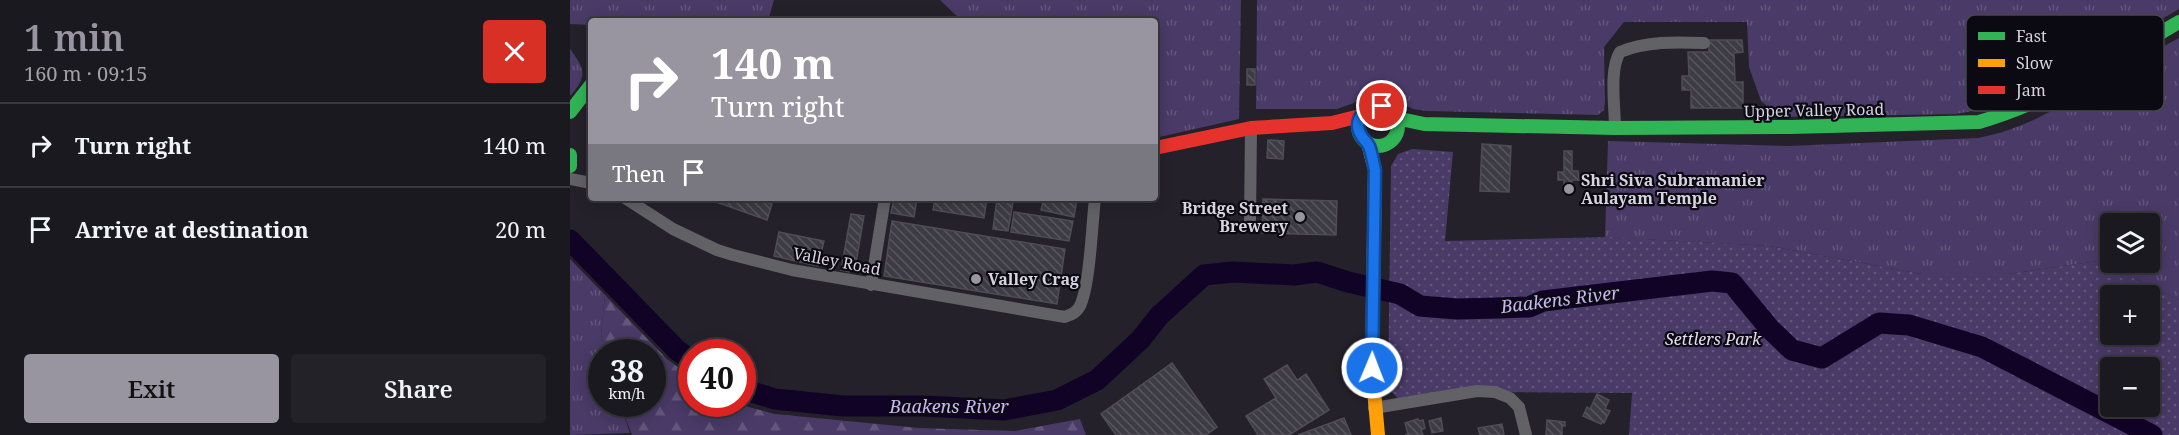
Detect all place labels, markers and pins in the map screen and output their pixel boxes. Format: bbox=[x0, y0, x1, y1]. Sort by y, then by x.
pin bbox=[1356, 80, 1407, 131]
place label: Shri Siva Subramanier Aulayam Temple bbox=[1581, 169, 1765, 209]
marker: Shri Siva Subramanier Aulayam Temple bbox=[1562, 182, 1576, 196]
place label: Bridge Street Brewery bbox=[1182, 197, 1289, 237]
marker: Bridge Street Brewery bbox=[1293, 210, 1307, 224]
place label: Valley Crag bbox=[988, 268, 1079, 290]
marker: Valley Crag bbox=[969, 272, 983, 286]

